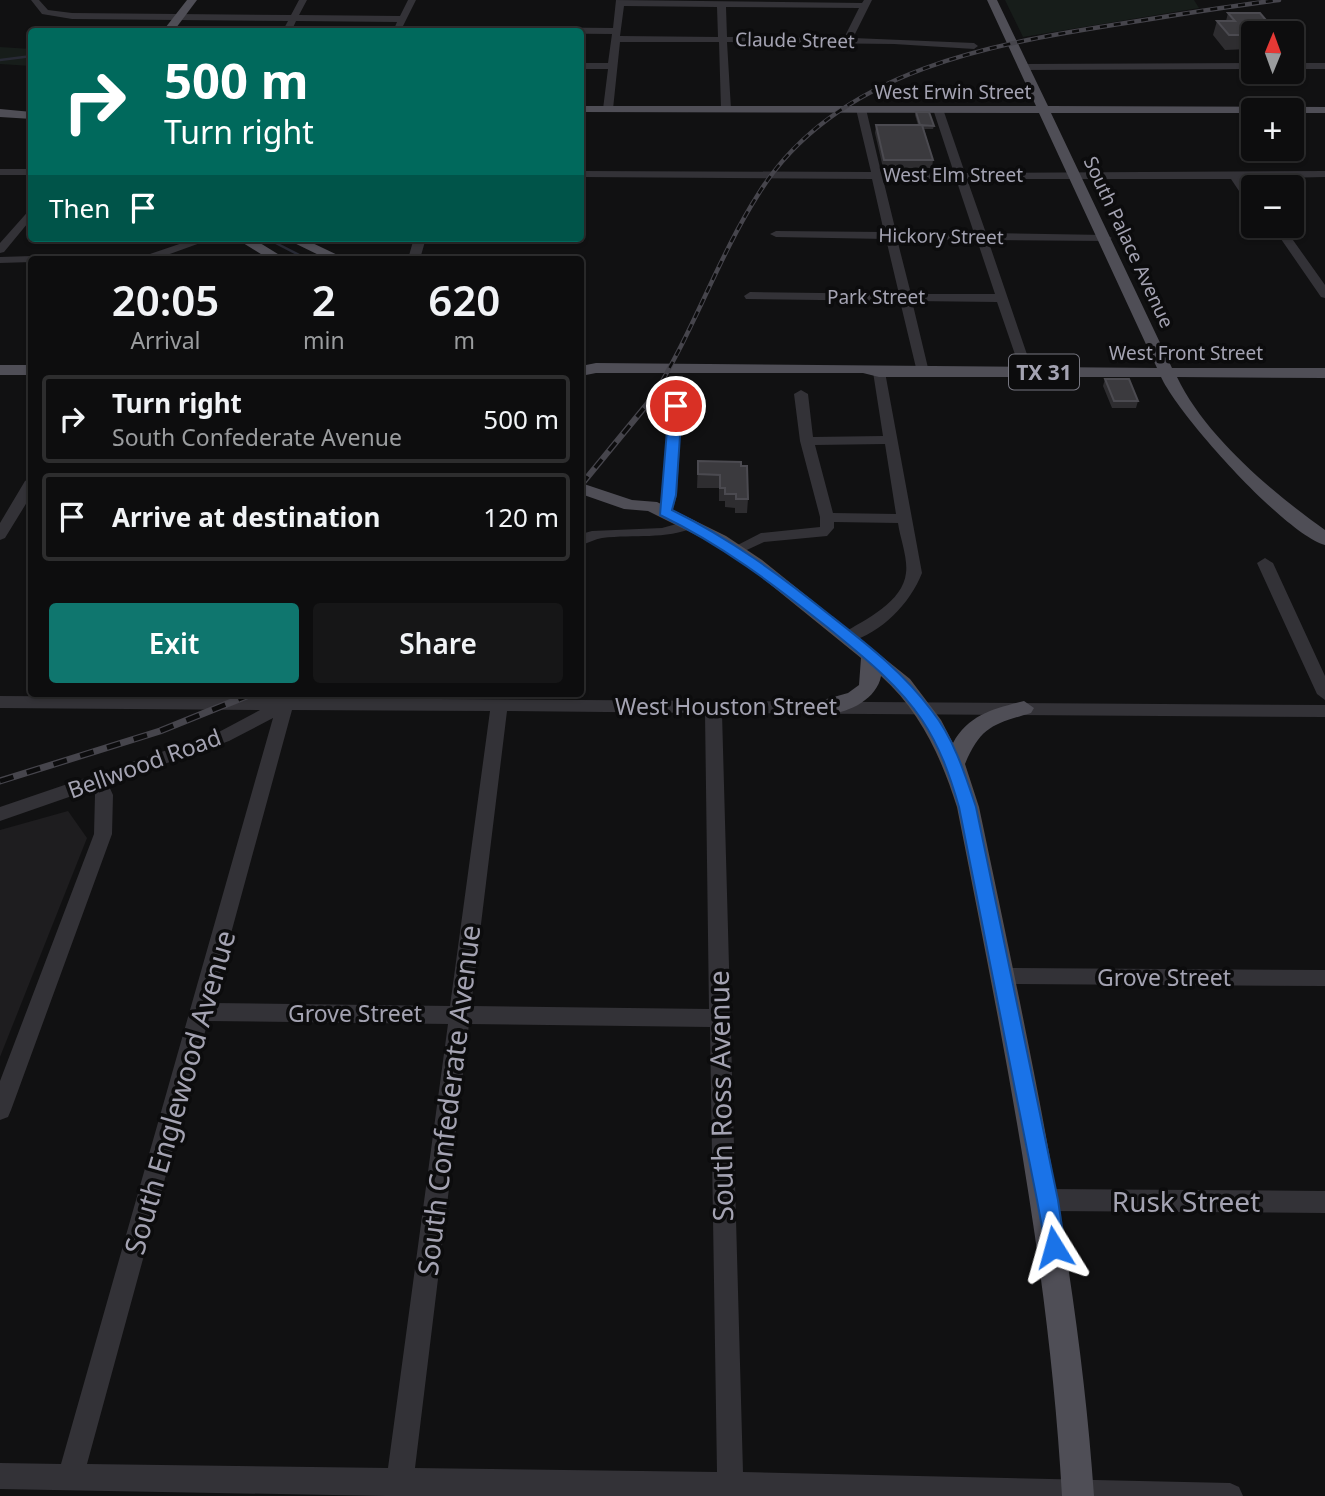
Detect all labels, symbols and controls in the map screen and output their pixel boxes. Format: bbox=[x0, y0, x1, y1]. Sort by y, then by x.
north arrow bbox=[1241, 21, 1304, 84]
map controls bbox=[1241, 21, 1304, 238]
street label: Claude Street bbox=[735, 26, 855, 54]
text: 500 m bbox=[164, 47, 309, 113]
icon: right bbox=[49, 56, 140, 147]
street label: West Erwin Street bbox=[875, 79, 1032, 105]
button: + bbox=[1241, 98, 1304, 161]
text: Turn right bbox=[164, 110, 314, 153]
street label: South Palace Avenue bbox=[1078, 152, 1180, 332]
street label: West Elm Street bbox=[883, 162, 1023, 188]
button: − bbox=[1241, 175, 1304, 238]
icon: arrive bbox=[124, 189, 162, 227]
text: Then bbox=[49, 190, 110, 226]
street label: Hickory Street bbox=[878, 222, 1004, 250]
text: 20:05 bbox=[112, 271, 219, 328]
text: 2 bbox=[312, 271, 336, 328]
text: 620 bbox=[428, 271, 500, 328]
street label: Park Street bbox=[827, 284, 925, 310]
text: Arrival bbox=[130, 324, 201, 356]
text: min bbox=[303, 324, 345, 356]
text: m bbox=[454, 324, 475, 356]
street label: West Front Street bbox=[1109, 340, 1263, 366]
road number: TX 31 bbox=[1009, 354, 1079, 390]
pin bbox=[646, 376, 706, 436]
text: Turn right bbox=[112, 385, 242, 421]
icon: arrive bbox=[657, 387, 695, 425]
icon: right bbox=[53, 400, 91, 438]
text: 500 m bbox=[483, 401, 559, 437]
text: South Confederate Avenue bbox=[112, 421, 402, 453]
icon: arrive bbox=[53, 498, 91, 536]
text: Arrive at destination bbox=[112, 499, 381, 535]
text: 120 m bbox=[483, 499, 559, 535]
button: Exit bbox=[49, 603, 299, 683]
button: Share bbox=[313, 603, 563, 683]
street label: West Houston Street bbox=[615, 690, 837, 722]
street label: Bellwood Road bbox=[63, 720, 225, 806]
street label: South Confederate Avenue bbox=[408, 923, 488, 1277]
street label: South Englewood Avenue bbox=[114, 925, 244, 1259]
street label: Grove Street bbox=[1097, 961, 1231, 993]
street label: South Ross Avenue bbox=[699, 970, 741, 1222]
street label: Grove Street bbox=[288, 997, 422, 1029]
street label: Rusk Street bbox=[1112, 1182, 1260, 1220]
position arrow bbox=[1017, 1210, 1091, 1284]

